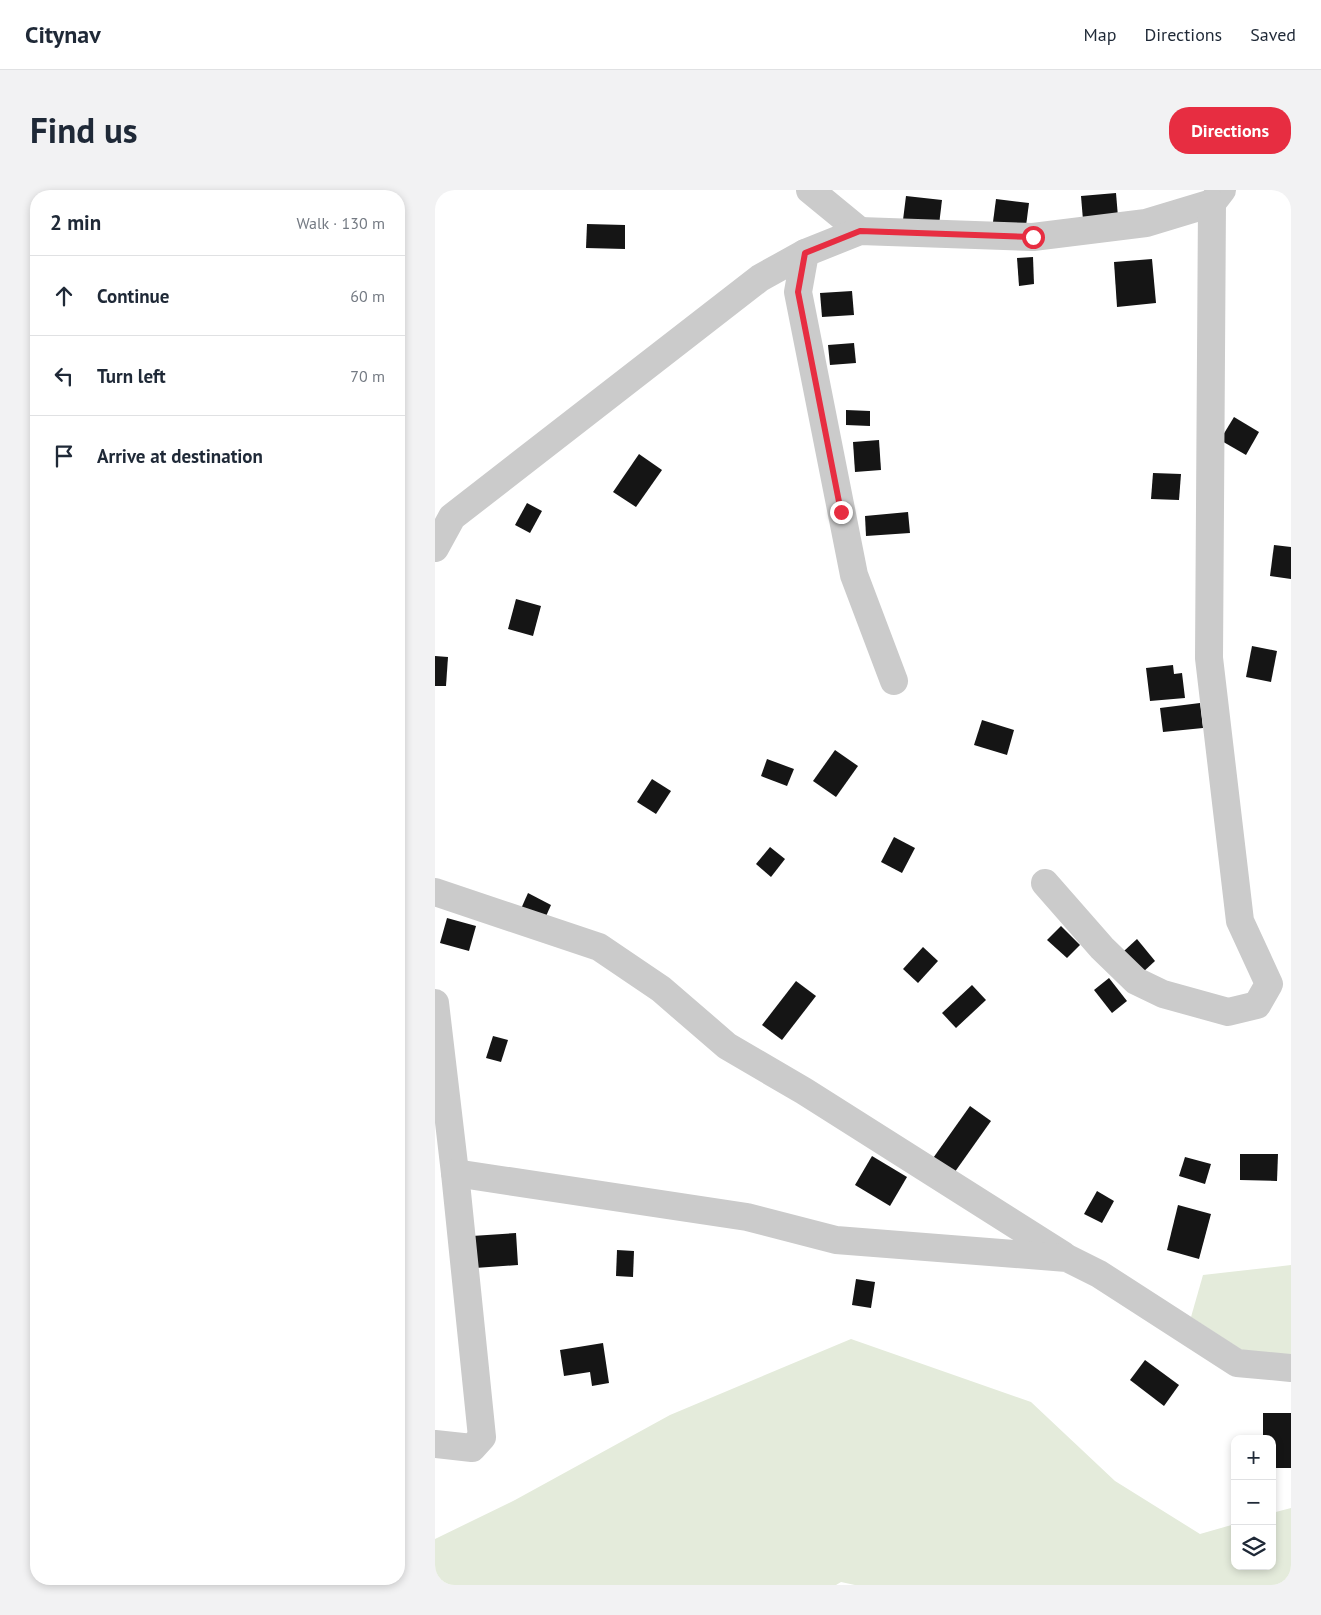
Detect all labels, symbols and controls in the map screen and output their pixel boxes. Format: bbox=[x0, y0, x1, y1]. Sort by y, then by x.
text: Citynav bbox=[25, 19, 101, 50]
text: Map bbox=[1084, 23, 1116, 46]
text: Directions bbox=[1144, 23, 1222, 46]
text: Saved bbox=[1250, 23, 1296, 46]
text: Find us bbox=[30, 107, 138, 153]
button: Directions bbox=[1169, 107, 1291, 154]
text: 2 min bbox=[50, 209, 101, 236]
text: Walk · 130 m bbox=[296, 213, 385, 233]
route start bbox=[1022, 226, 1045, 249]
icon: ahead bbox=[50, 282, 78, 310]
text: Continue bbox=[97, 284, 169, 308]
text: 60 m bbox=[350, 286, 385, 306]
icon: left bbox=[50, 362, 78, 390]
text: Turn left bbox=[97, 364, 166, 388]
text: 70 m bbox=[350, 366, 385, 386]
icon: arrive bbox=[50, 442, 78, 470]
text: Arrive at destination bbox=[97, 444, 263, 468]
route end bbox=[830, 501, 853, 524]
map controls bbox=[1231, 1435, 1276, 1570]
button: + bbox=[1231, 1435, 1276, 1480]
button: − bbox=[1231, 1480, 1276, 1525]
button: layers bbox=[1231, 1525, 1276, 1570]

